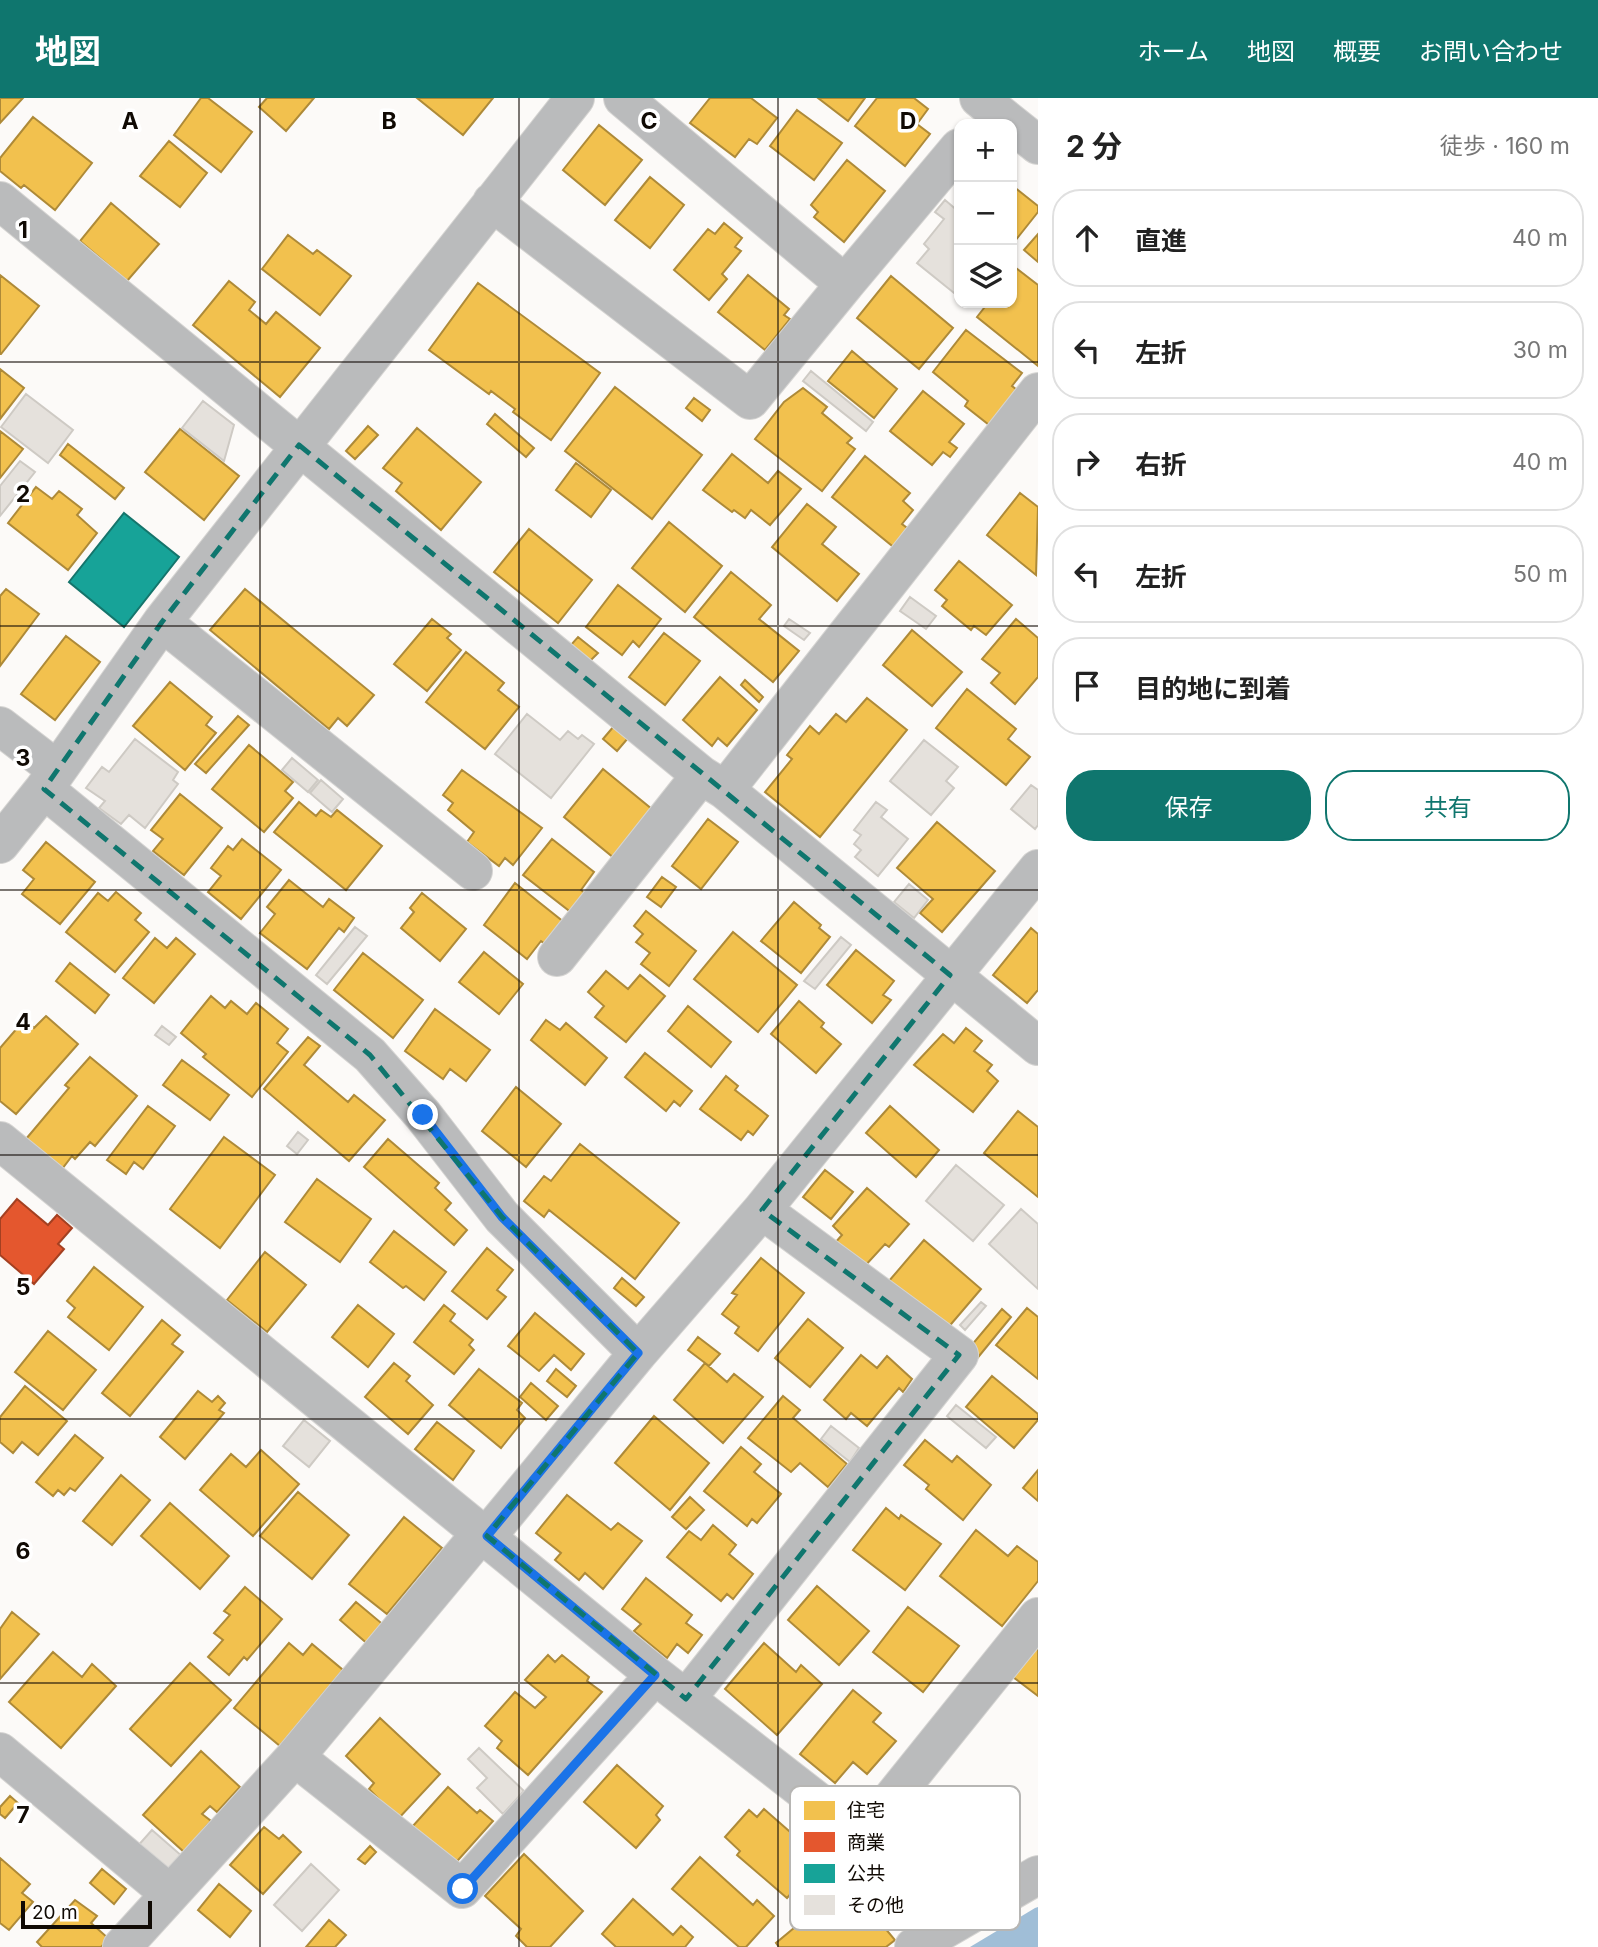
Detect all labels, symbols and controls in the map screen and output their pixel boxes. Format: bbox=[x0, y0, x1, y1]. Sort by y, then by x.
text: 地図 bbox=[35, 31, 101, 71]
text: ホーム bbox=[1138, 37, 1209, 66]
text: 地図 bbox=[1247, 37, 1295, 66]
text: 概要 bbox=[1333, 37, 1381, 66]
text: お問い合わせ bbox=[1419, 37, 1563, 66]
text: A bbox=[121, 107, 139, 135]
text: B bbox=[381, 107, 397, 135]
text: C bbox=[640, 107, 658, 135]
text: D bbox=[900, 107, 916, 135]
map controls bbox=[954, 119, 1017, 308]
button: + bbox=[954, 119, 1017, 182]
text: 2 分 bbox=[1066, 128, 1122, 164]
text: 徒歩 · 160 m bbox=[1440, 132, 1570, 160]
button: − bbox=[954, 182, 1017, 245]
text: 1 bbox=[18, 216, 28, 244]
icon: ahead bbox=[1068, 219, 1106, 257]
text: 40 m bbox=[1512, 224, 1568, 252]
text: 直進 bbox=[1135, 225, 1187, 256]
button: layers bbox=[954, 245, 1017, 308]
icon: left bbox=[1068, 331, 1106, 369]
text: 30 m bbox=[1513, 336, 1568, 364]
text: 左折 bbox=[1135, 337, 1187, 368]
icon: right bbox=[1068, 443, 1106, 481]
text: 40 m bbox=[1512, 448, 1568, 476]
text: 右折 bbox=[1135, 449, 1187, 480]
text: 2 bbox=[16, 480, 30, 508]
icon: left bbox=[1068, 555, 1106, 593]
text: 50 m bbox=[1513, 560, 1568, 588]
text: 左折 bbox=[1135, 561, 1187, 592]
icon: arrive bbox=[1068, 667, 1106, 705]
text: 目的地に到着 bbox=[1135, 673, 1291, 704]
text: 3 bbox=[16, 744, 30, 772]
button: 保存 bbox=[1066, 770, 1311, 841]
button: 共有 bbox=[1325, 770, 1570, 841]
text: 4 bbox=[15, 1008, 31, 1036]
route end bbox=[407, 1099, 438, 1130]
text: 5 bbox=[16, 1273, 30, 1301]
text: 6 bbox=[16, 1537, 30, 1565]
legend bbox=[790, 1786, 1020, 1930]
text: 住宅 bbox=[847, 1799, 885, 1822]
text: 7 bbox=[16, 1801, 30, 1829]
text: 商業 bbox=[847, 1831, 885, 1854]
text: 公共 bbox=[847, 1862, 885, 1885]
route start bbox=[447, 1873, 478, 1904]
text: その他 bbox=[847, 1894, 904, 1917]
scale bar bbox=[21, 1898, 152, 1930]
text: 20 m bbox=[32, 1901, 78, 1924]

